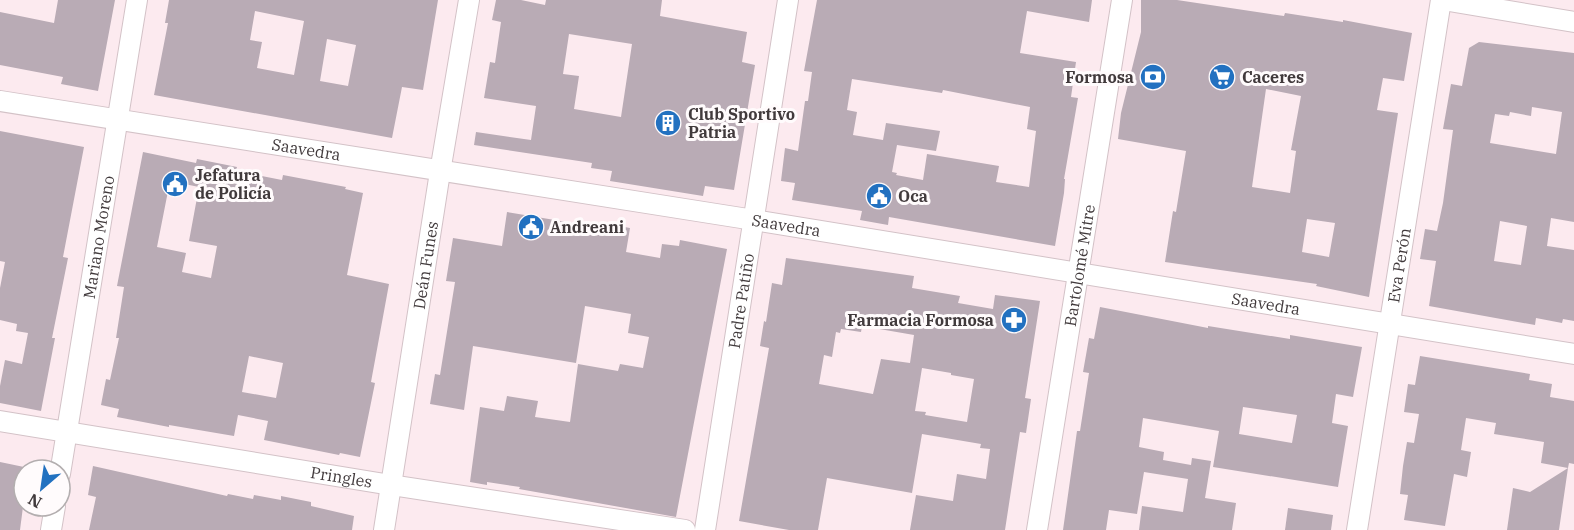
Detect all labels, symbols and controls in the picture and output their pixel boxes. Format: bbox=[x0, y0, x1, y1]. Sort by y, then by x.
bank icon: Formosa bbox=[1138, 62, 1168, 92]
supermarket icon: Caceres bbox=[1207, 62, 1237, 92]
place label: Formosa bbox=[1065, 67, 1134, 87]
place label: Caceres bbox=[1242, 67, 1304, 87]
place label: Club Sportivo Patria bbox=[688, 104, 795, 142]
building icon: Club Sportivo Patria bbox=[653, 108, 683, 138]
street label: Saavedra bbox=[270, 134, 342, 165]
place label: Jefatura de Policía bbox=[195, 165, 271, 203]
public building icon: Jefatura de Policía bbox=[160, 169, 190, 199]
street label: Mariano Moreno bbox=[79, 174, 118, 300]
public building icon: Oca bbox=[864, 181, 894, 211]
place label: Oca bbox=[898, 186, 928, 206]
street label: Bartolomé Mitre bbox=[1060, 203, 1099, 328]
street label: Saavedra bbox=[750, 210, 822, 241]
public building icon: Andreani bbox=[516, 212, 546, 242]
place label: Andreani bbox=[550, 217, 624, 237]
street label: Deán Funes bbox=[409, 220, 442, 311]
street label: Eva Perón bbox=[1383, 226, 1415, 304]
street label: Padre Patiño bbox=[724, 252, 758, 350]
street label: Saavedra bbox=[1230, 288, 1302, 319]
pharmacy icon: Farmacia Formosa bbox=[999, 305, 1029, 335]
place label: Farmacia Formosa bbox=[847, 310, 994, 330]
north arrow bbox=[12, 458, 72, 518]
street label: Pringles bbox=[309, 462, 374, 492]
text: N bbox=[24, 489, 45, 513]

